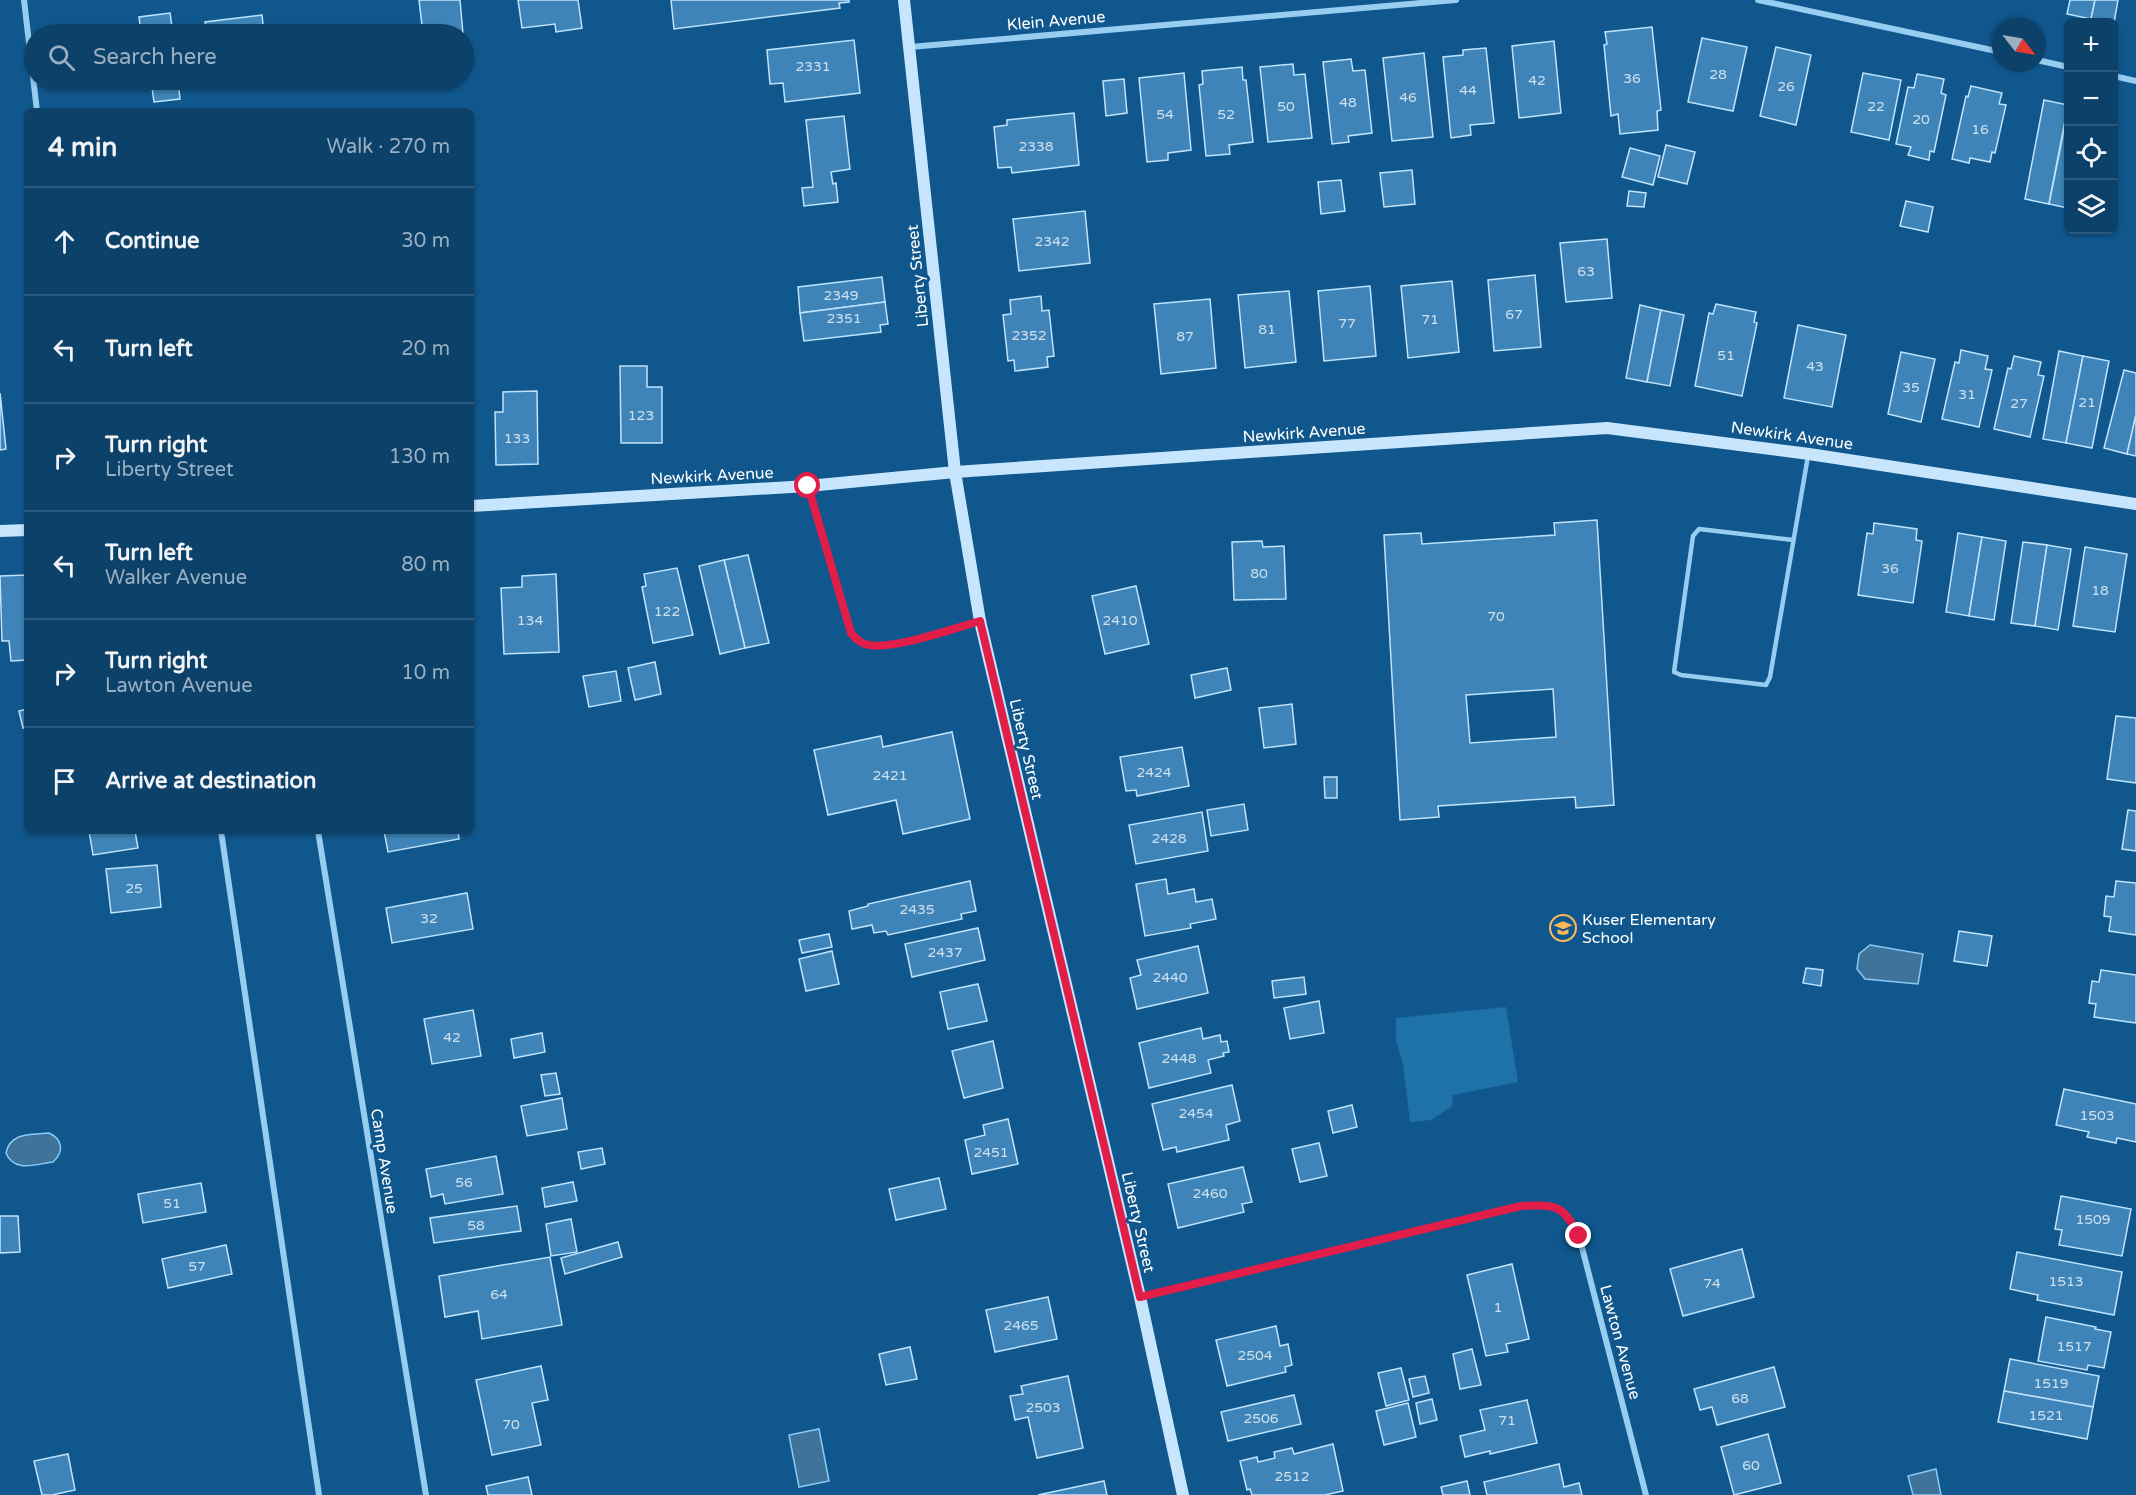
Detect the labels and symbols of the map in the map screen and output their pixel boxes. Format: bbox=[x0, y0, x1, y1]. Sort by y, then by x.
street label: Klein Avenue bbox=[1006, 7, 1106, 35]
north arrow bbox=[1992, 18, 2046, 72]
house number: 2331 bbox=[795, 58, 831, 75]
house number: 28 bbox=[1709, 66, 1727, 83]
house number: 36 bbox=[1623, 70, 1641, 87]
house number: 42 bbox=[1528, 72, 1546, 89]
house number: 26 bbox=[1777, 78, 1795, 95]
house number: 44 bbox=[1459, 82, 1477, 99]
house number: 46 bbox=[1399, 89, 1417, 106]
house number: 48 bbox=[1339, 94, 1357, 111]
house number: 50 bbox=[1277, 98, 1295, 115]
house number: 22 bbox=[1867, 98, 1885, 115]
house number: 54 bbox=[1156, 106, 1174, 123]
house number: 52 bbox=[1217, 106, 1235, 123]
house number: 20 bbox=[1912, 111, 1930, 128]
house number: 16 bbox=[1971, 121, 1989, 138]
house number: 2338 bbox=[1018, 138, 1054, 155]
street label: Liberty Street bbox=[903, 224, 933, 328]
house number: 2342 bbox=[1034, 233, 1070, 250]
house number: 63 bbox=[1577, 263, 1595, 280]
house number: 2349 bbox=[823, 287, 859, 304]
house number: 67 bbox=[1505, 306, 1523, 323]
house number: 2351 bbox=[826, 310, 862, 327]
house number: 71 bbox=[1421, 311, 1439, 328]
house number: 77 bbox=[1338, 315, 1356, 332]
house number: 81 bbox=[1258, 321, 1276, 338]
house number: 2352 bbox=[1011, 327, 1047, 344]
house number: 87 bbox=[1176, 328, 1194, 345]
house number: 51 bbox=[1717, 347, 1735, 364]
house number: 43 bbox=[1806, 358, 1824, 375]
house number: 35 bbox=[1902, 379, 1920, 396]
house number: 31 bbox=[1958, 386, 1976, 403]
house number: 21 bbox=[2078, 394, 2096, 411]
house number: 27 bbox=[2010, 395, 2028, 412]
house number: 123 bbox=[628, 407, 654, 424]
street label: Newkirk Avenue bbox=[1729, 418, 1854, 454]
street label: Newkirk Avenue bbox=[1242, 419, 1366, 447]
house number: 133 bbox=[504, 430, 530, 447]
street label: Newkirk Avenue bbox=[650, 463, 774, 489]
route start bbox=[794, 472, 820, 498]
house number: 36 bbox=[1881, 560, 1899, 577]
house number: 80 bbox=[1250, 565, 1268, 582]
house number: 18 bbox=[2091, 582, 2109, 599]
house number: 122 bbox=[654, 603, 680, 620]
house number: 70 bbox=[1487, 608, 1505, 625]
house number: 134 bbox=[517, 612, 543, 629]
house number: 2410 bbox=[1102, 612, 1138, 629]
street label: Liberty Street bbox=[1005, 697, 1047, 802]
house number: 2424 bbox=[1136, 764, 1172, 781]
house number: 2421 bbox=[872, 767, 908, 784]
house number: 2428 bbox=[1151, 830, 1187, 847]
house number: 25 bbox=[125, 880, 143, 897]
house number: 2435 bbox=[899, 901, 935, 918]
house number: 32 bbox=[420, 910, 438, 927]
place label: Kuser Elementary School bbox=[1582, 910, 1716, 948]
school or university icon: Kuser Elementary School bbox=[1548, 913, 1578, 943]
house number: 2437 bbox=[927, 944, 963, 961]
house number: 2440 bbox=[1152, 969, 1188, 986]
house number: 42 bbox=[443, 1029, 461, 1046]
house number: 2448 bbox=[1161, 1050, 1197, 1067]
house number: 2454 bbox=[1178, 1105, 1214, 1122]
street label: Camp Avenue bbox=[366, 1107, 402, 1215]
house number: 1503 bbox=[2079, 1107, 2115, 1124]
house number: 2451 bbox=[973, 1144, 1009, 1161]
street label: Liberty Street bbox=[1117, 1170, 1159, 1275]
house number: 56 bbox=[455, 1174, 473, 1191]
house number: 2460 bbox=[1192, 1185, 1228, 1202]
house number: 51 bbox=[163, 1195, 181, 1212]
house number: 1509 bbox=[2075, 1211, 2111, 1228]
house number: 58 bbox=[467, 1217, 485, 1234]
route end bbox=[1565, 1222, 1591, 1248]
house number: 57 bbox=[188, 1258, 206, 1275]
house number: 1513 bbox=[2048, 1273, 2084, 1290]
house number: 74 bbox=[1703, 1275, 1721, 1292]
street label: Lawton Avenue bbox=[1595, 1283, 1645, 1402]
house number: 64 bbox=[490, 1286, 508, 1303]
house number: 1 bbox=[1494, 1299, 1502, 1316]
house number: 2465 bbox=[1003, 1317, 1039, 1334]
house number: 1517 bbox=[2056, 1338, 2092, 1355]
house number: 2504 bbox=[1237, 1347, 1273, 1364]
house number: 1519 bbox=[2033, 1375, 2069, 1392]
house number: 68 bbox=[1731, 1390, 1749, 1407]
house number: 2503 bbox=[1025, 1399, 1061, 1416]
house number: 1521 bbox=[2028, 1407, 2064, 1424]
house number: 2506 bbox=[1243, 1410, 1279, 1427]
house number: 71 bbox=[1498, 1412, 1516, 1429]
house number: 70 bbox=[502, 1416, 520, 1433]
house number: 60 bbox=[1742, 1457, 1760, 1474]
house number: 2512 bbox=[1274, 1468, 1310, 1485]

